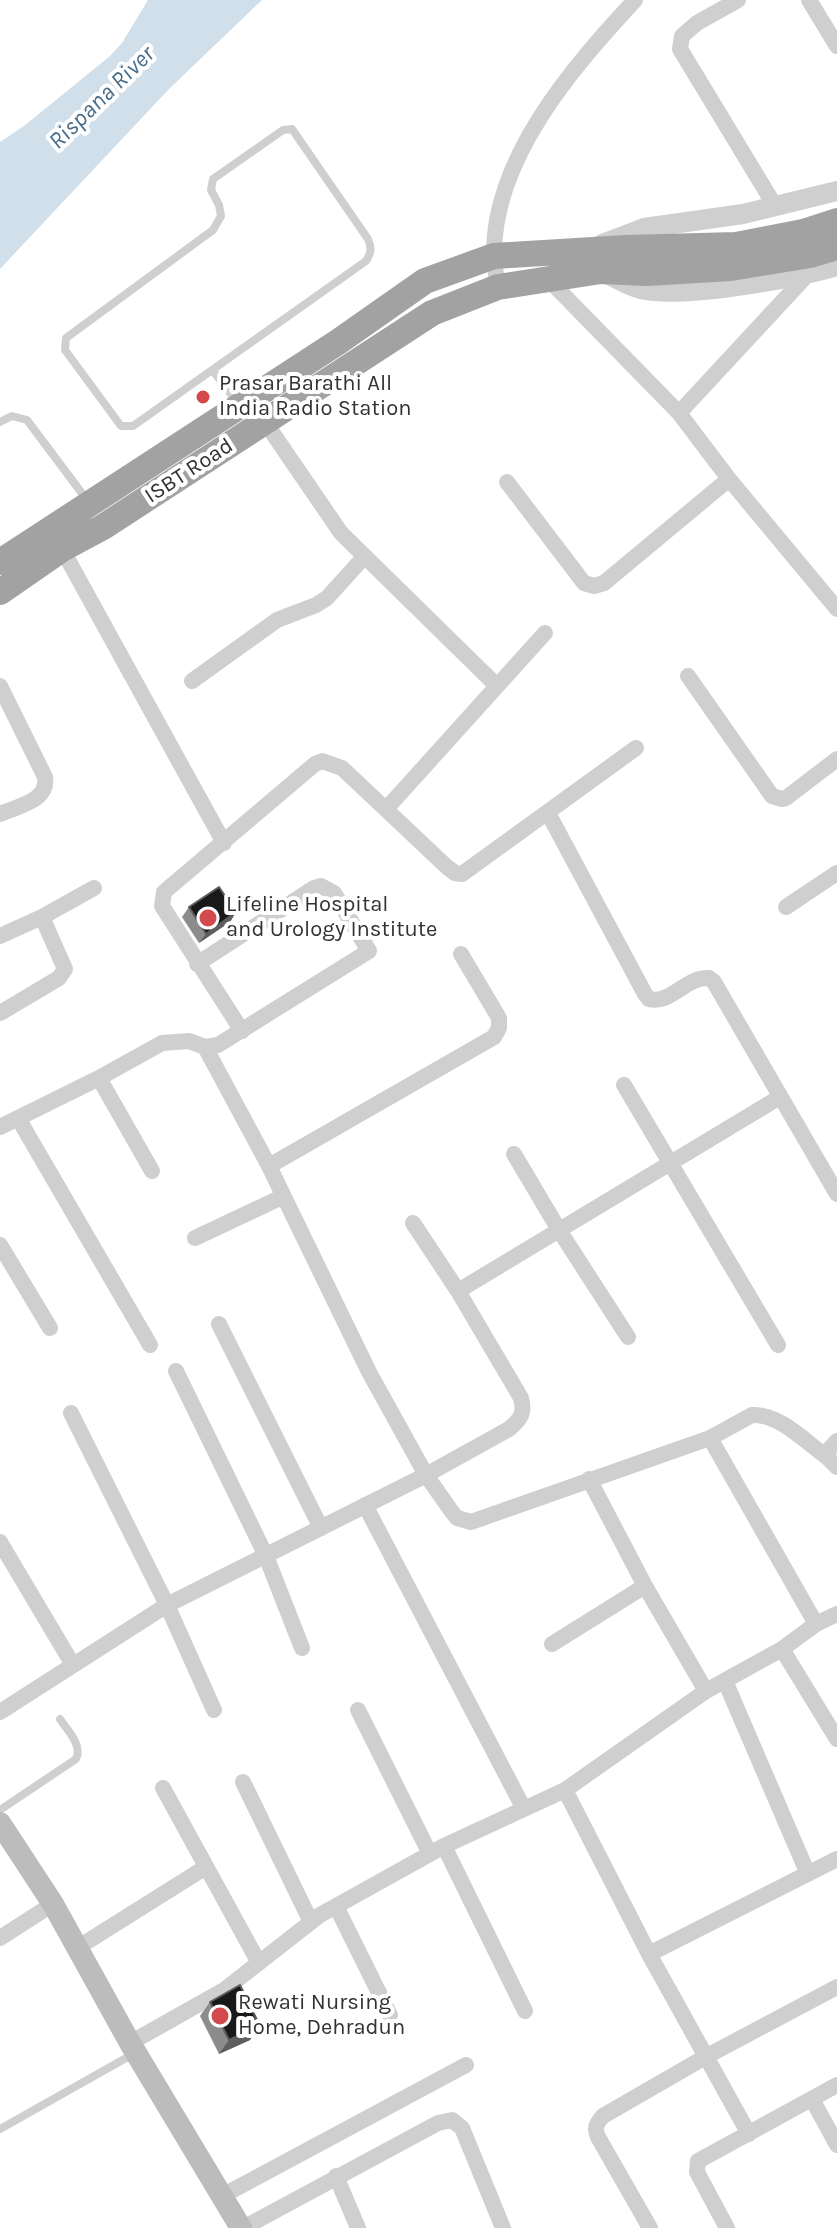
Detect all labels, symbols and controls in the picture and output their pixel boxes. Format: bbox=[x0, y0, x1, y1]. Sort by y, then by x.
water label: Rispana River bbox=[43, 40, 161, 156]
place label: Prasar Barathi All India Radio Station bbox=[219, 371, 412, 422]
marker: Prasar Barathi All India Radio Station bbox=[194, 388, 212, 406]
street label: ISBT Road bbox=[140, 433, 238, 509]
place label: Lifeline Hospital and Urology Institute bbox=[226, 892, 437, 944]
marker: Lifeline Hospital and Urology Institute bbox=[197, 907, 219, 929]
place label: Rewati Nursing Home, Dehradun bbox=[238, 1990, 405, 2042]
marker: Rewati Nursing Home, Dehradun bbox=[209, 2005, 231, 2027]

